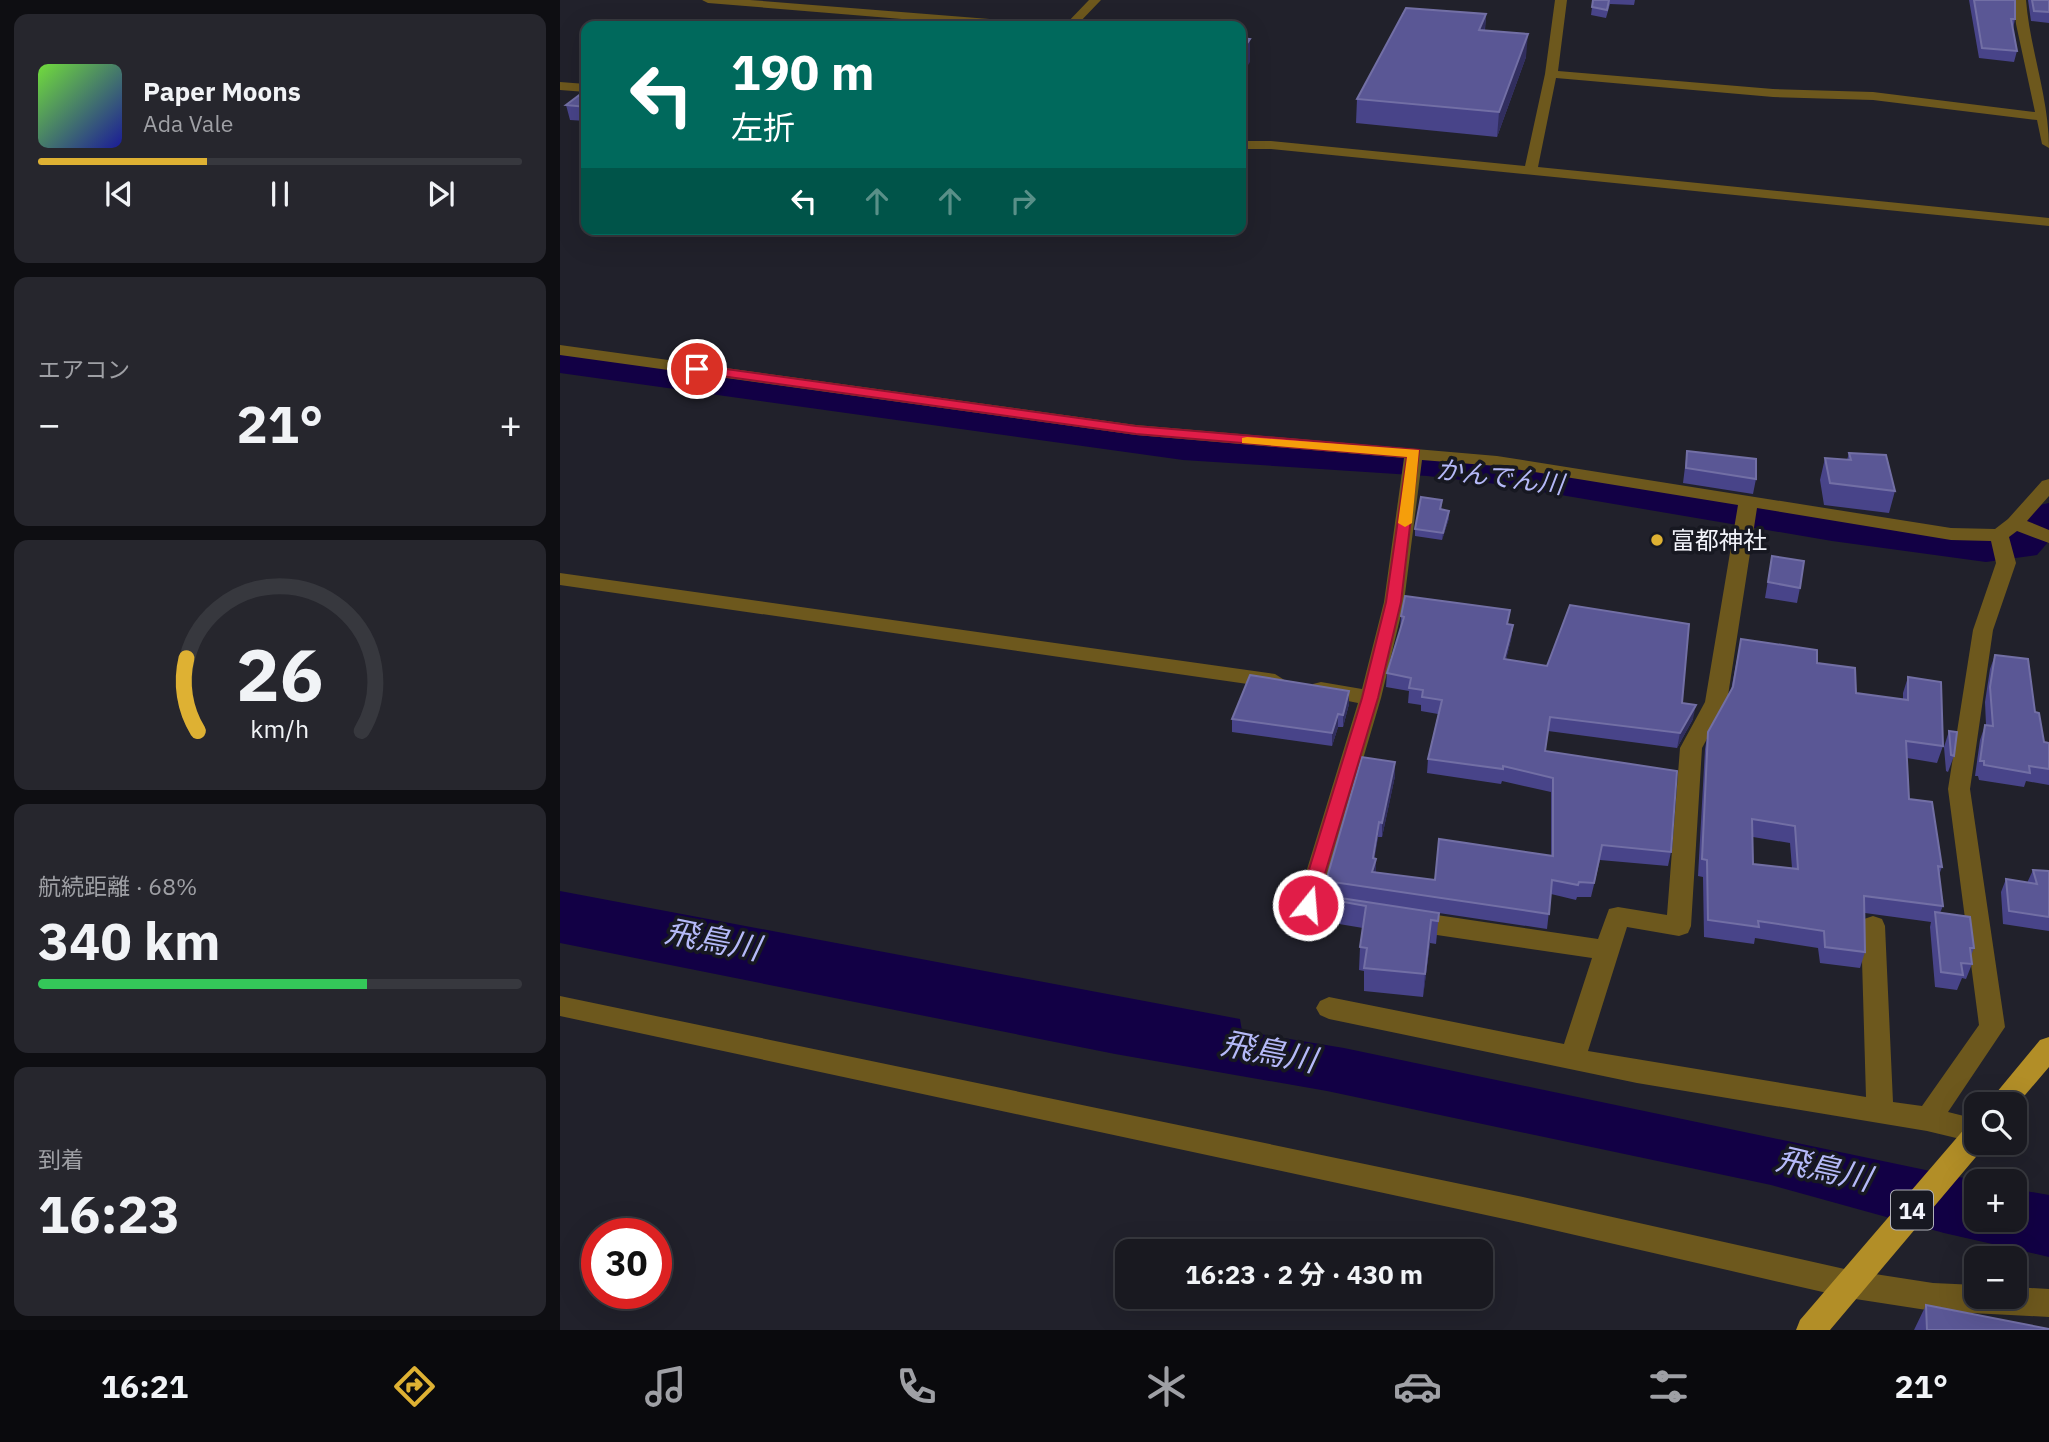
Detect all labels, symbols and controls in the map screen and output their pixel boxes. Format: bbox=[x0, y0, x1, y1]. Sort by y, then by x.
text: 190 m bbox=[731, 40, 875, 103]
icon: left bbox=[616, 49, 707, 140]
text: Paper Moons bbox=[143, 74, 301, 108]
text: 左折 bbox=[731, 106, 795, 148]
text: Ada Vale bbox=[143, 108, 233, 138]
icon: previous bbox=[100, 175, 138, 213]
icon: pause bbox=[261, 175, 299, 213]
icon: next bbox=[422, 175, 460, 213]
icon: left bbox=[785, 182, 823, 220]
icon: ahead bbox=[858, 182, 896, 220]
icon: ahead bbox=[931, 182, 969, 220]
icon: right bbox=[1004, 182, 1042, 220]
pin bbox=[667, 339, 727, 399]
icon: arrive bbox=[678, 350, 716, 388]
text: エアコン bbox=[38, 354, 130, 384]
text: 21° bbox=[237, 390, 323, 457]
text: − bbox=[38, 399, 61, 448]
text: + bbox=[499, 399, 522, 448]
water label: かんでん川 bbox=[1434, 451, 1569, 501]
place label: 富都神社 bbox=[1671, 524, 1767, 556]
marker: 富都神社 bbox=[1649, 532, 1665, 548]
text: 26 bbox=[236, 626, 324, 721]
text: km/h bbox=[251, 712, 309, 745]
position arrow bbox=[1271, 868, 1345, 942]
text: 航続距離 · 68% bbox=[38, 871, 197, 901]
text: 340 km bbox=[38, 907, 220, 974]
water label: 飛鳥川 bbox=[662, 909, 767, 969]
water label: 飛鳥川 bbox=[1218, 1021, 1323, 1081]
map controls bbox=[1964, 1092, 2027, 1309]
button: search bbox=[1964, 1092, 2027, 1155]
water label: 飛鳥川 bbox=[1772, 1137, 1878, 1200]
text: 到着 bbox=[38, 1144, 84, 1174]
button: + bbox=[1964, 1169, 2027, 1232]
text: 16:23 bbox=[38, 1180, 180, 1247]
road number: 14 bbox=[1891, 1190, 1933, 1230]
speed limit sign: 30 bbox=[581, 1218, 672, 1309]
button: − bbox=[1964, 1246, 2027, 1309]
text: 16:23 · 2 分 · 430 m bbox=[1185, 1257, 1423, 1291]
icon: directions bbox=[390, 1362, 439, 1411]
icon: music bbox=[641, 1362, 690, 1411]
icon: phone bbox=[892, 1362, 941, 1411]
icon: climate bbox=[1142, 1362, 1191, 1411]
icon: car bbox=[1393, 1362, 1442, 1411]
icon: filters bbox=[1644, 1362, 1693, 1411]
text: 16:21 bbox=[101, 1365, 188, 1407]
text: 21° bbox=[1895, 1365, 1948, 1407]

